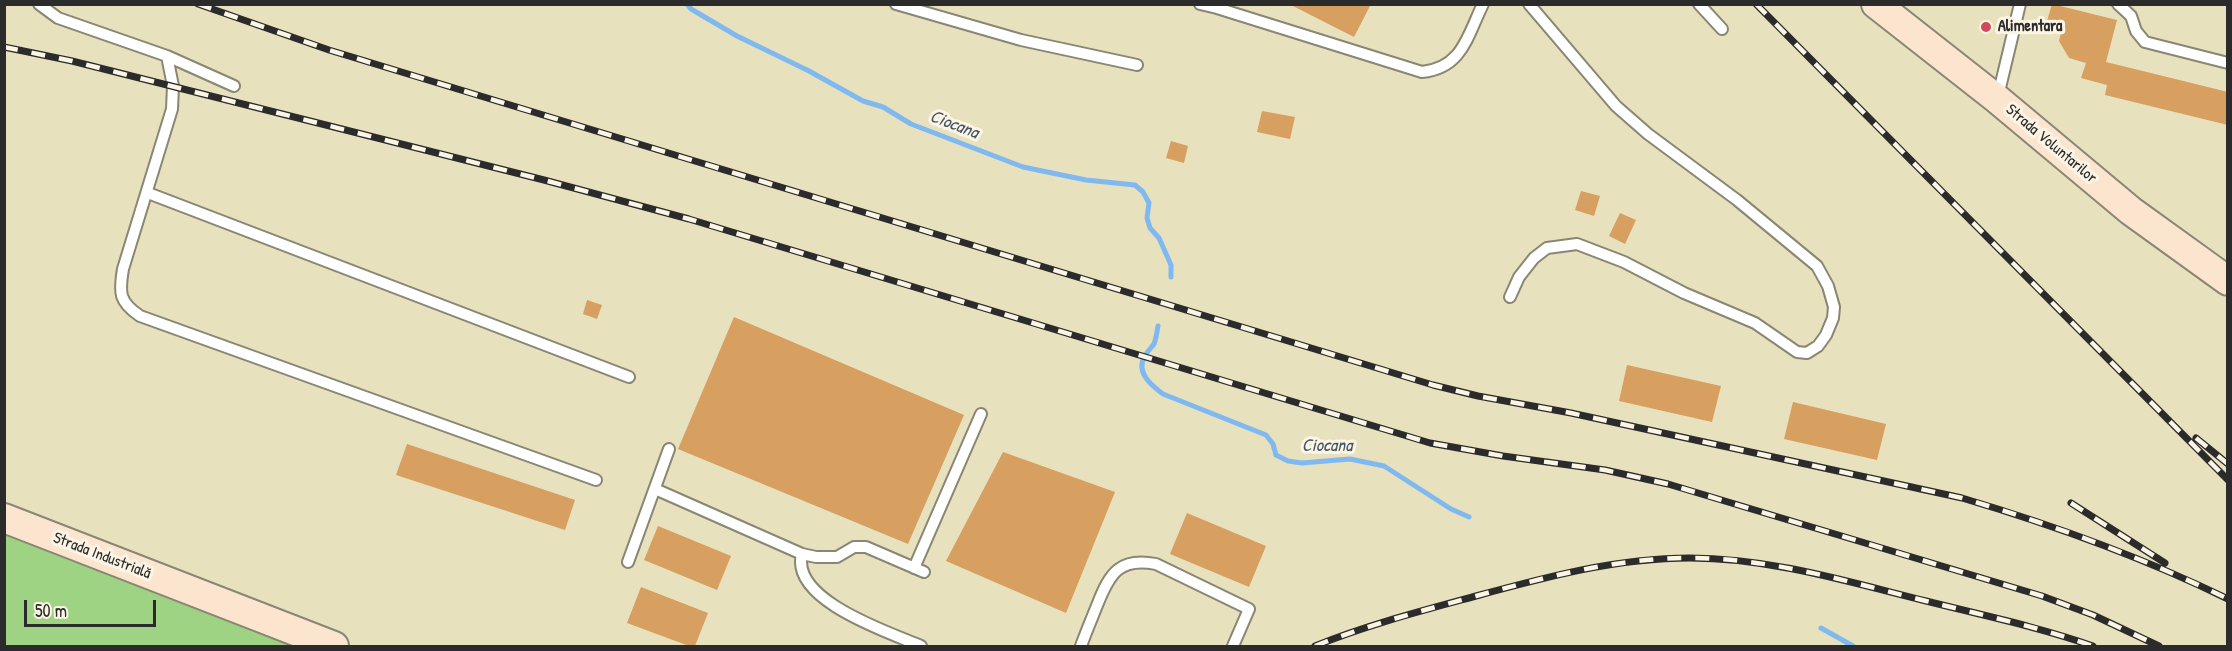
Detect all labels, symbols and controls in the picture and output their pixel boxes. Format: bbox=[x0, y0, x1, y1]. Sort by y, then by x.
place label: Alimentara bbox=[1998, 17, 2062, 37]
marker: Alimentara bbox=[1979, 20, 1993, 34]
street label: Strada Voluntarilor bbox=[2001, 100, 2101, 188]
water label: Ciocana bbox=[927, 106, 981, 144]
water label: Ciocana bbox=[1302, 435, 1352, 457]
street label: Strada Industrială bbox=[50, 529, 154, 583]
scale bar bbox=[27, 588, 159, 626]
text: 50 m bbox=[35, 598, 67, 623]

